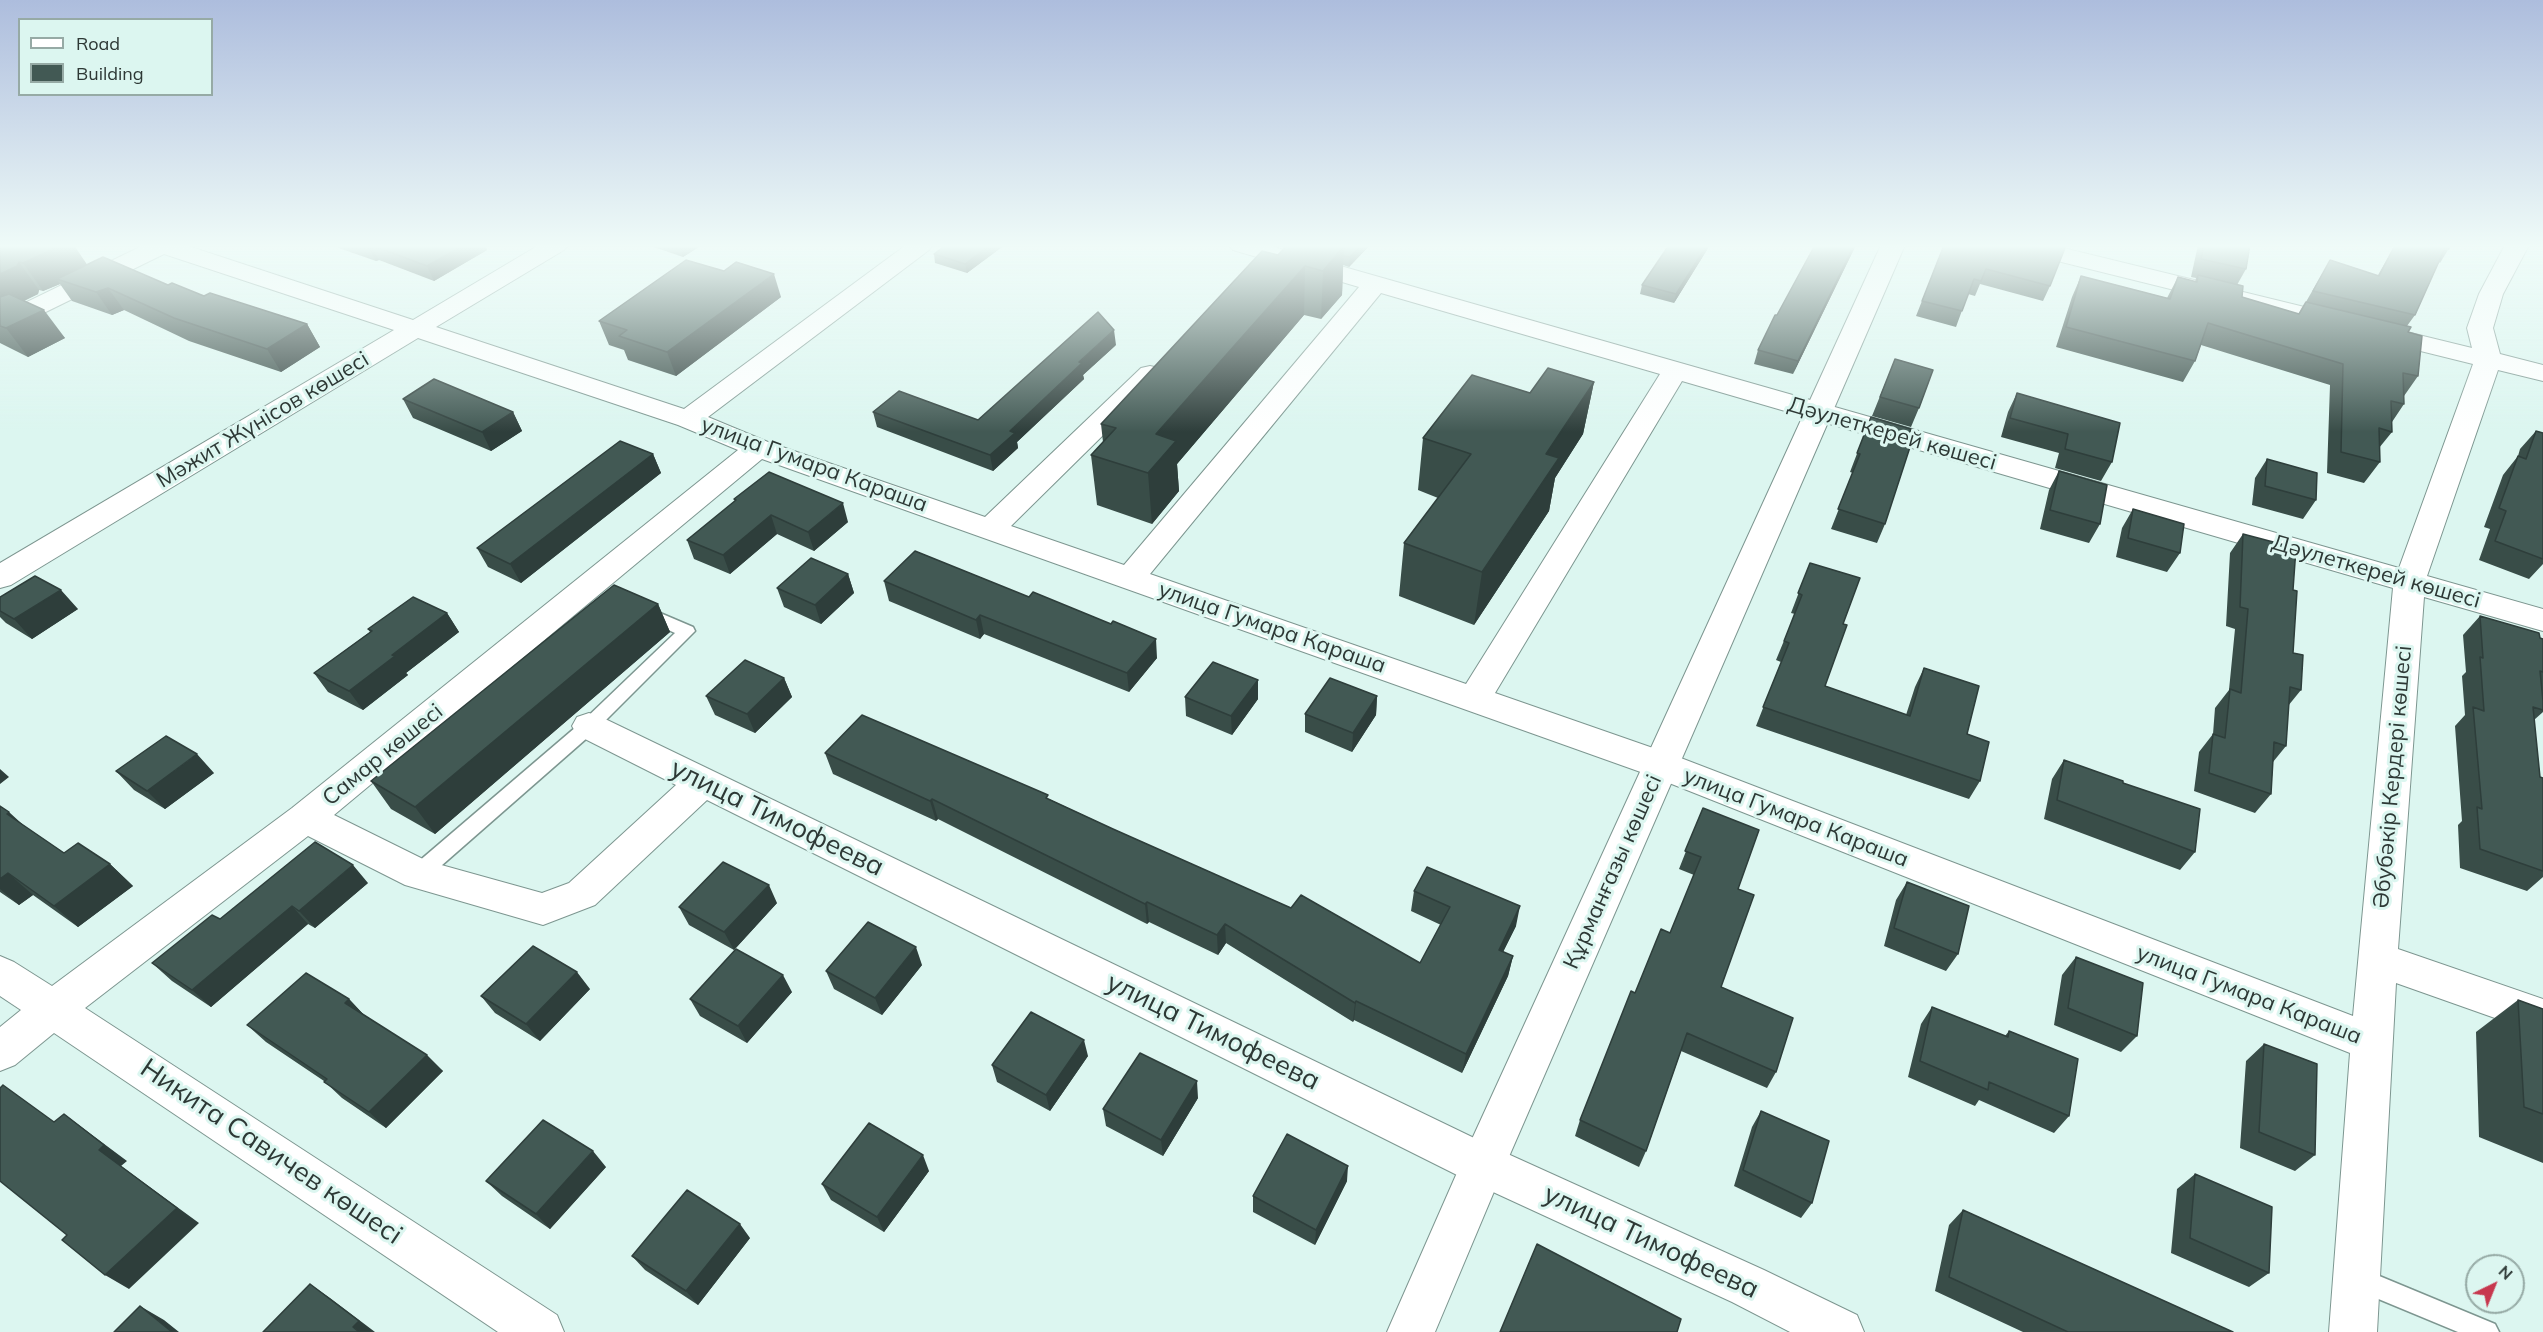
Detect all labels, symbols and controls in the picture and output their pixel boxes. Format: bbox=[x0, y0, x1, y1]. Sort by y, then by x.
legend bbox=[18, 18, 213, 96]
text: Road bbox=[76, 32, 120, 55]
text: Building bbox=[76, 62, 144, 85]
street label: Мәжит Жүнісов көшесі bbox=[152, 346, 374, 494]
street label: Дәулеткерей көшесі bbox=[1785, 392, 1999, 476]
street label: улица Гумара Караша bbox=[697, 412, 931, 518]
street label: Дәулеткерей көшесі bbox=[2269, 530, 2483, 614]
street label: улица Гумара Караша bbox=[1155, 577, 1389, 679]
street label: Әбубәкір Кердері көшесі bbox=[2368, 644, 2418, 910]
street label: Самар көшесі bbox=[318, 698, 448, 812]
street label: улица Тимофеева bbox=[665, 752, 889, 884]
street label: улица Гумара Караша bbox=[1680, 763, 1912, 873]
street label: Құрманғазы көшесі bbox=[1558, 771, 1668, 973]
street label: улица Гумара Караша bbox=[2133, 940, 2365, 1050]
street label: улица Тимофеева bbox=[1101, 966, 1325, 1098]
street label: Никита Савичев көшесі bbox=[134, 1052, 408, 1252]
street label: улица Тимофеева bbox=[1538, 1178, 1764, 1306]
north arrow bbox=[2465, 1254, 2525, 1314]
text: N bbox=[2495, 1261, 2517, 1284]

